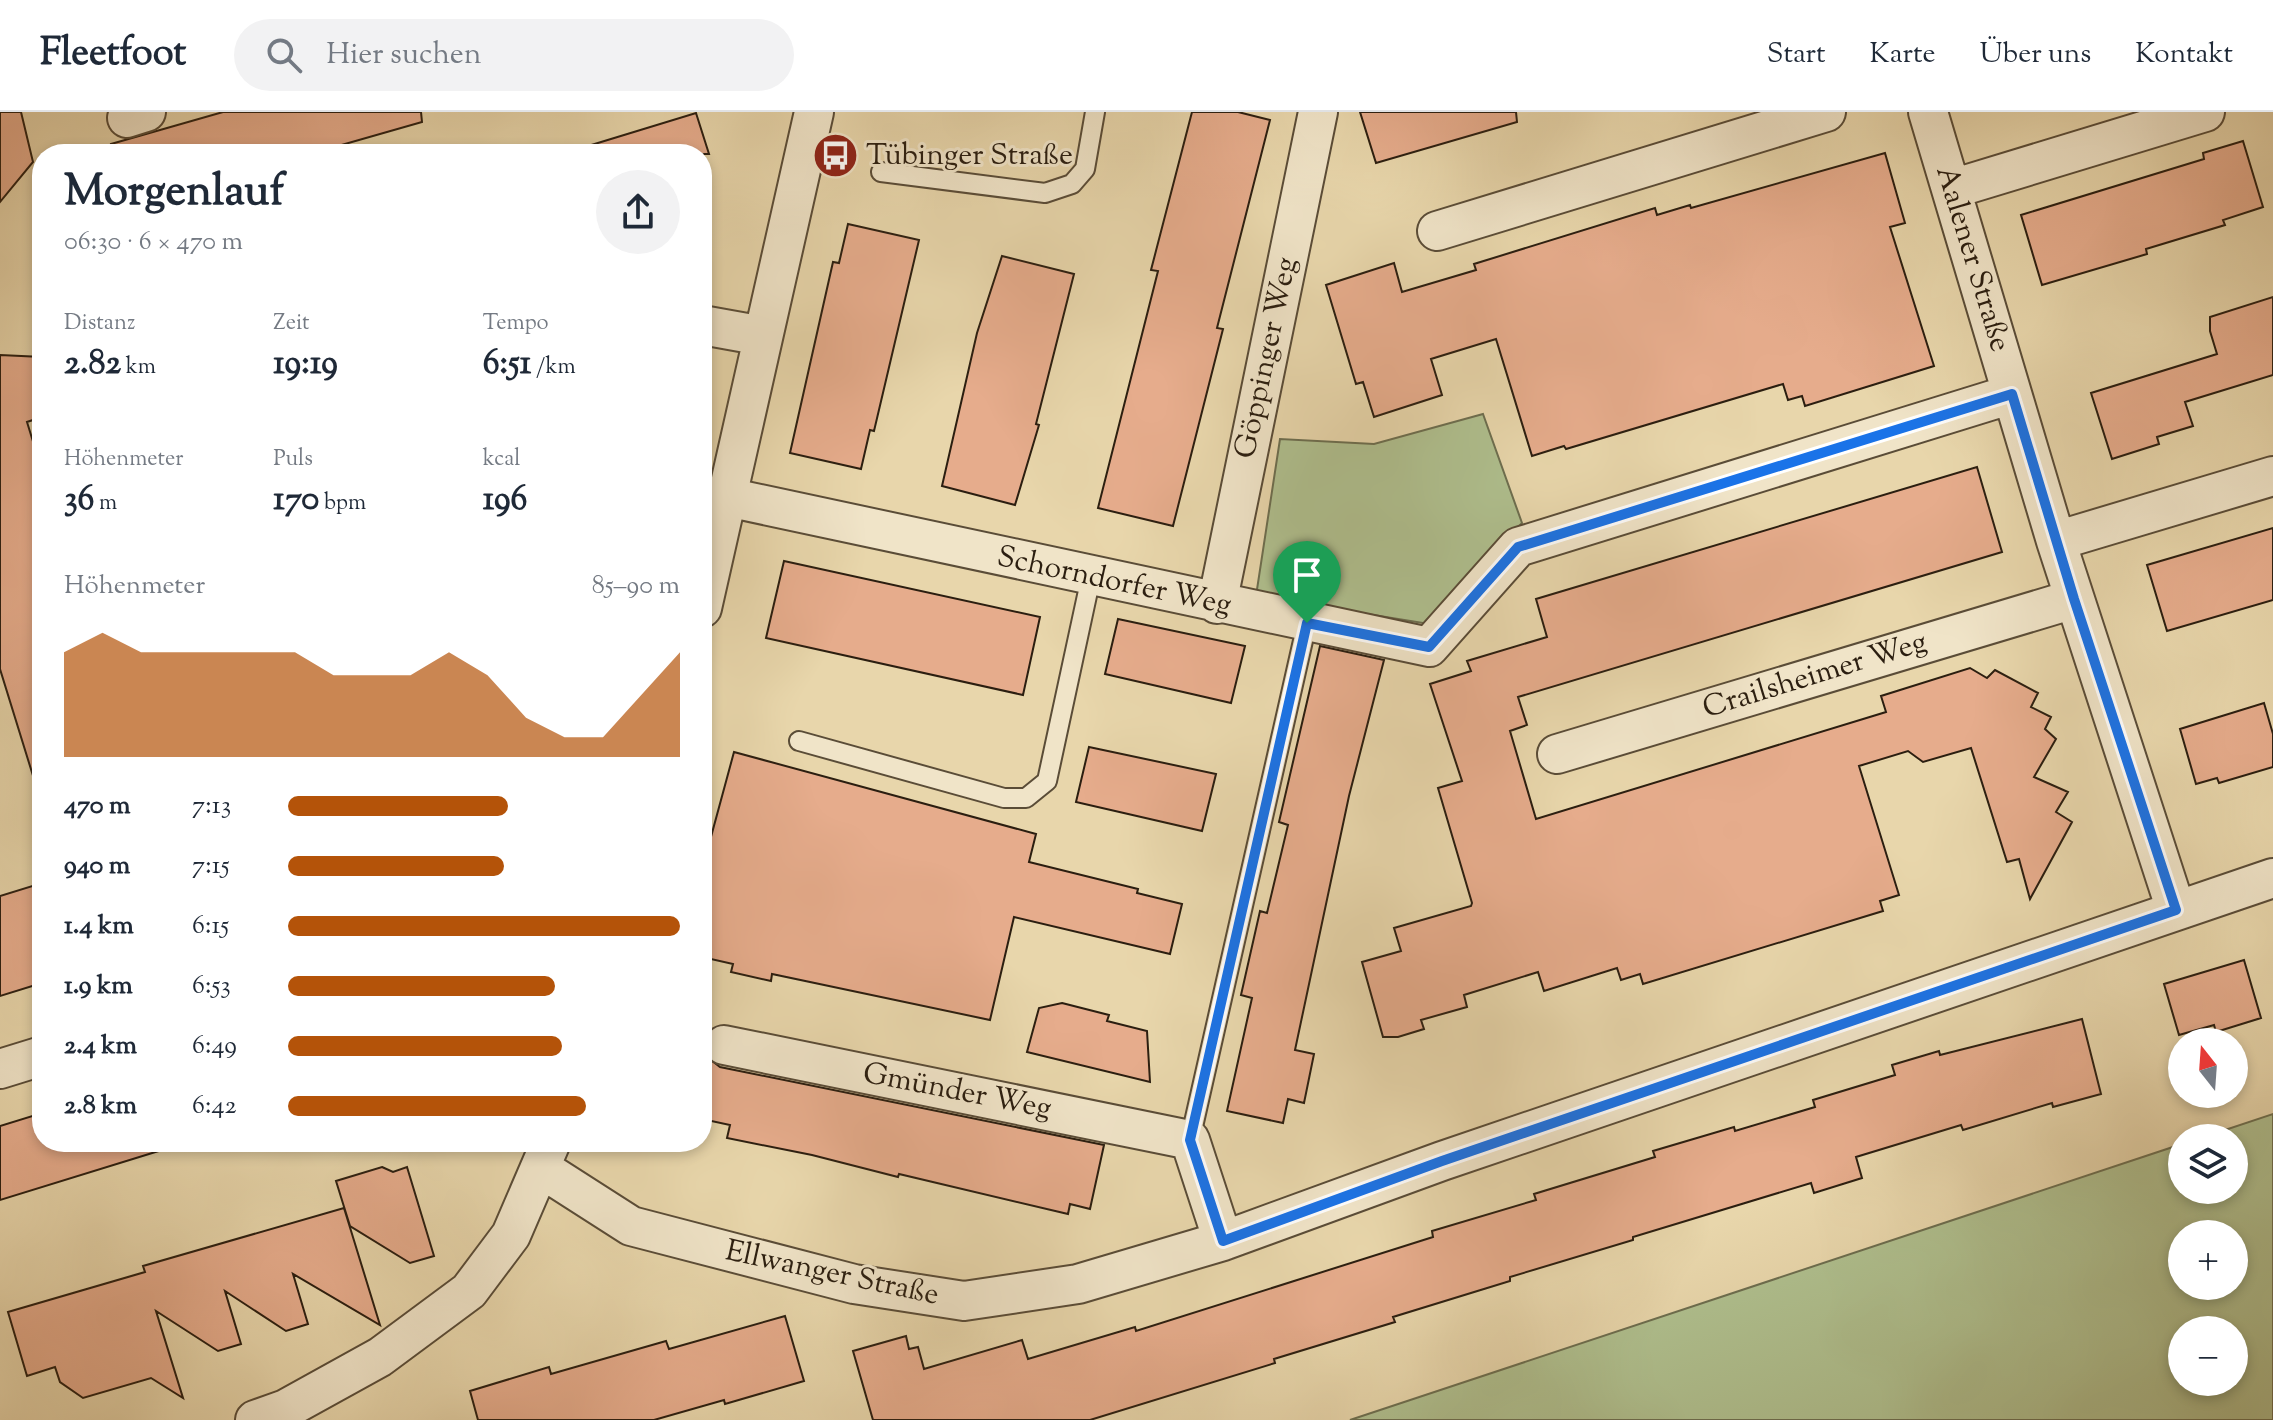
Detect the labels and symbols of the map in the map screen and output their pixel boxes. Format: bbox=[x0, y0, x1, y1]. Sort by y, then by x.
bus stop icon: Tübinger Straße bbox=[811, 132, 859, 180]
place label: Tübinger Straße bbox=[866, 135, 1073, 178]
street label: Aalener Straße bbox=[1923, 161, 2021, 357]
street label: Göppinger Weg bbox=[1225, 253, 1309, 463]
street label: Schorndorfer Weg bbox=[993, 536, 1235, 628]
pin bbox=[1273, 541, 1341, 623]
street label: Crailsheimer Weg bbox=[1698, 621, 1932, 731]
north arrow bbox=[2168, 1028, 2248, 1108]
street label: Gmünder Weg bbox=[859, 1053, 1055, 1131]
street label: Ellwanger Straße bbox=[721, 1230, 943, 1318]

